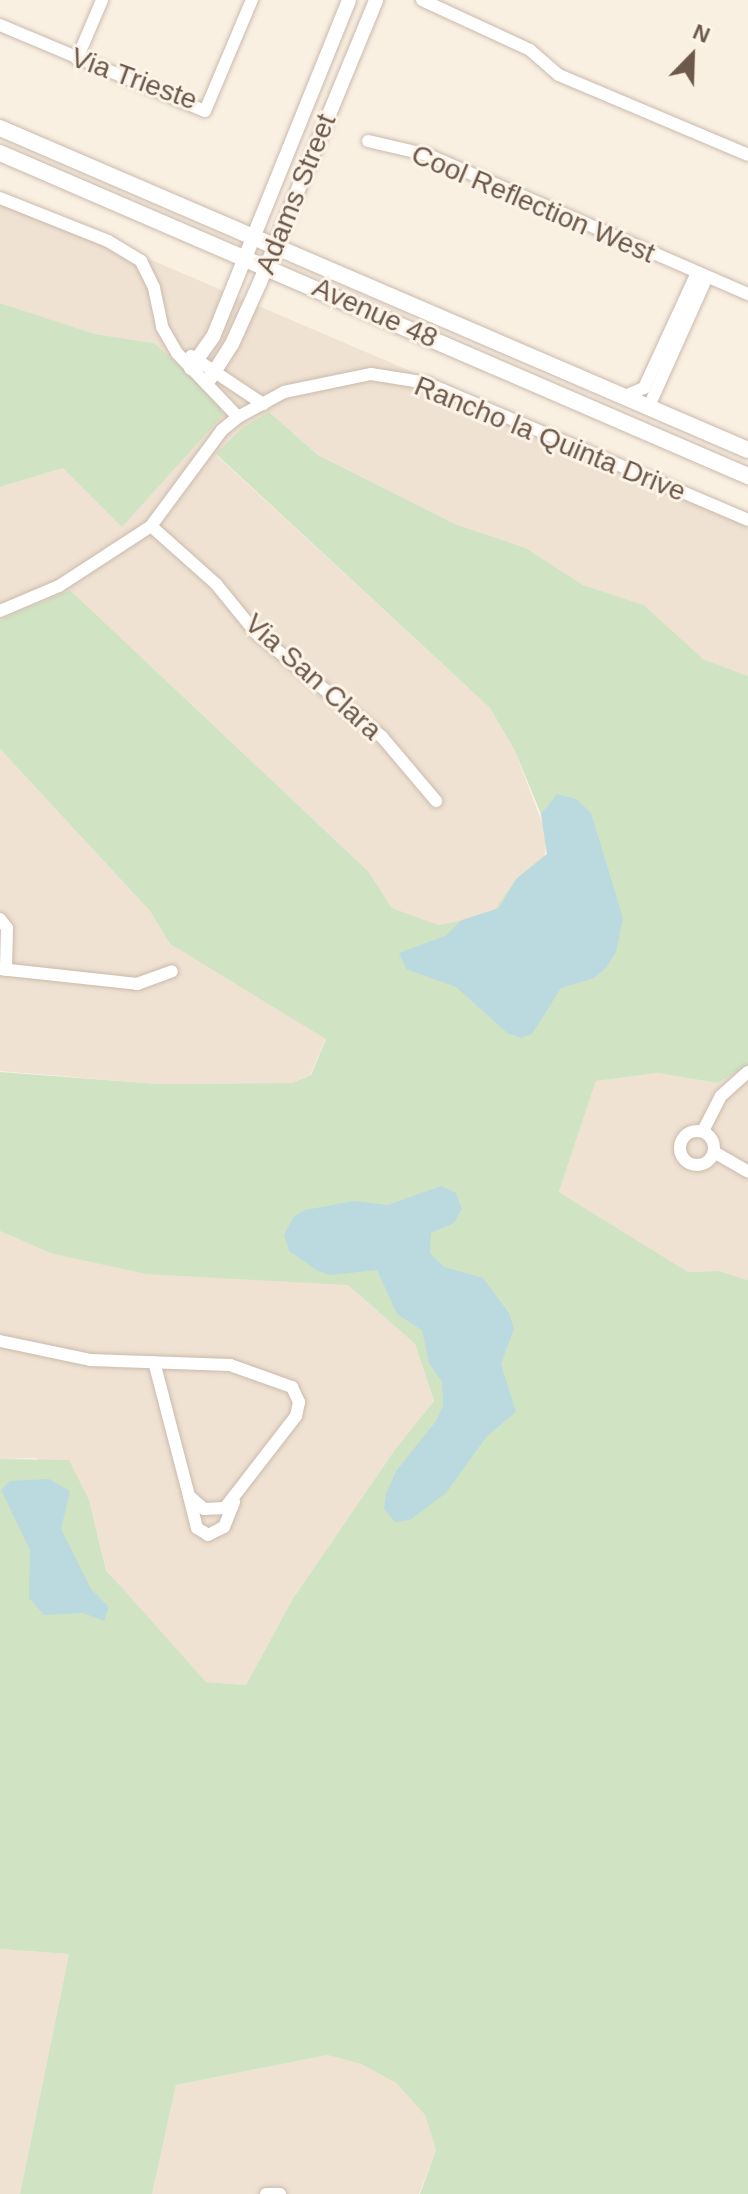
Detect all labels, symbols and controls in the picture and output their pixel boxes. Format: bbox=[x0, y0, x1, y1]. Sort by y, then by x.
north arrow bbox=[652, 16, 732, 96]
text: N bbox=[689, 19, 714, 48]
street label: Via Trieste bbox=[66, 41, 202, 117]
street label: Adams Street bbox=[249, 109, 343, 279]
street label: Cool Reflection West bbox=[406, 138, 660, 270]
street label: Avenue 48 bbox=[307, 271, 443, 355]
street label: Rancho la Quinta Drive bbox=[410, 369, 690, 509]
street label: Via San Clara bbox=[238, 607, 388, 747]

